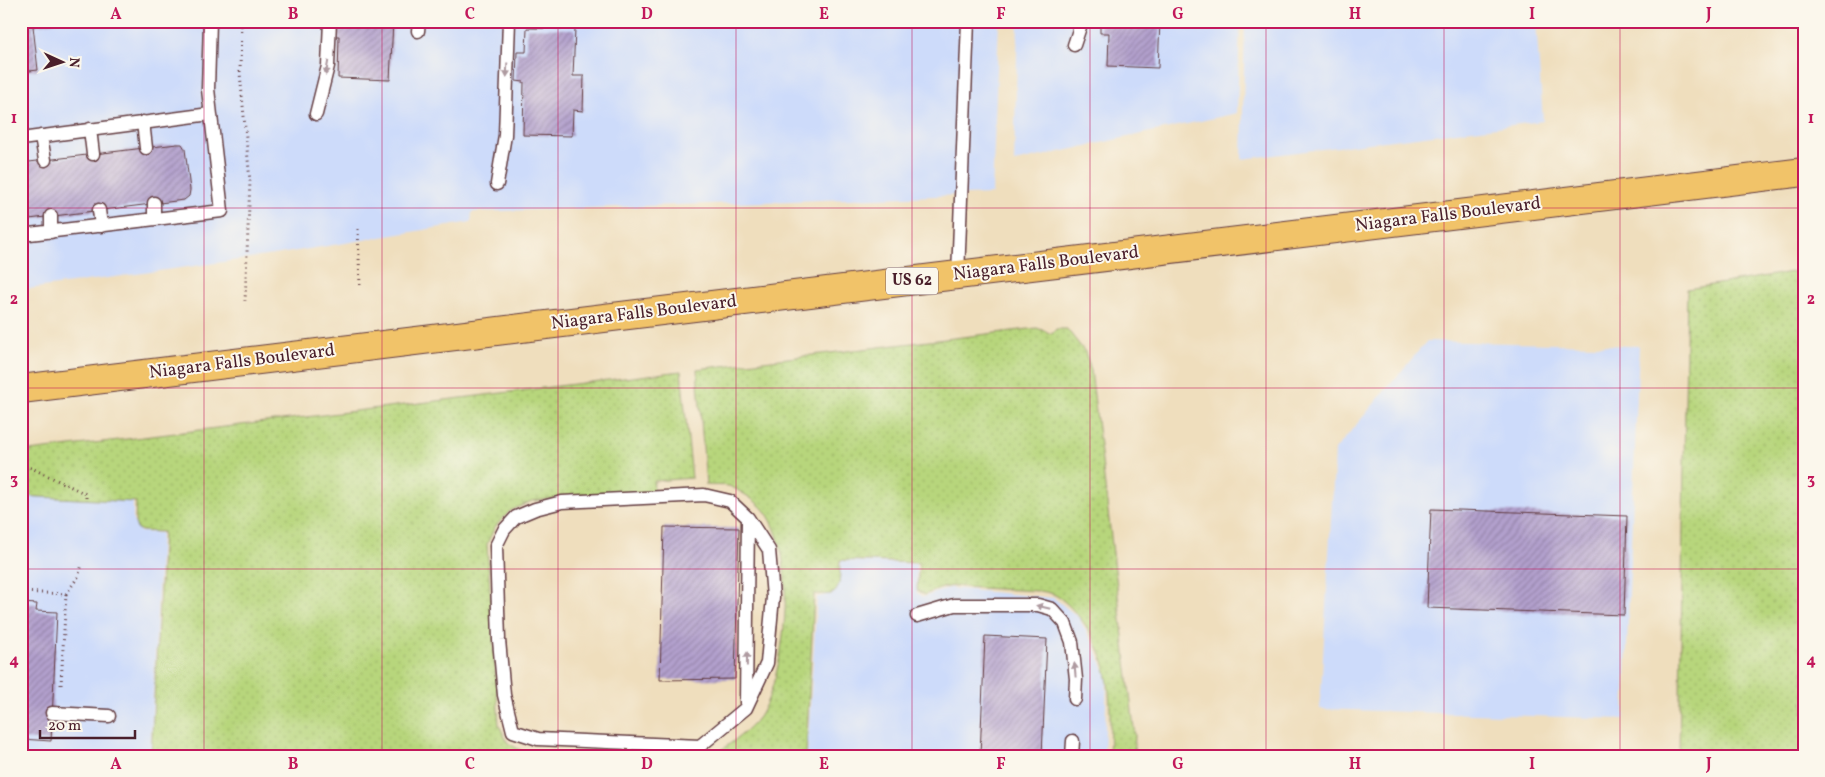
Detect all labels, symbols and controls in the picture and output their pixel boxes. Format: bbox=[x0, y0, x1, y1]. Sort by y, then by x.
text: A bbox=[110, 4, 122, 26]
text: B bbox=[288, 4, 299, 26]
text: C bbox=[465, 4, 475, 26]
text: D bbox=[641, 4, 653, 26]
text: E bbox=[819, 4, 829, 26]
text: F bbox=[996, 4, 1006, 26]
text: G bbox=[1172, 4, 1184, 26]
text: H bbox=[1349, 4, 1361, 26]
text: I bbox=[1529, 4, 1535, 26]
text: J bbox=[1705, 4, 1712, 26]
north arrow bbox=[38, 38, 88, 88]
text: N bbox=[64, 57, 83, 68]
one-way arrow bbox=[322, 61, 330, 77]
one-way arrow bbox=[503, 62, 511, 78]
text: 1 bbox=[11, 108, 17, 130]
text: 1 bbox=[1808, 108, 1814, 130]
street label: Niagara Falls Boulevard bbox=[1354, 191, 1542, 239]
street label: Niagara Falls Boulevard bbox=[952, 240, 1140, 288]
road number: US 62 bbox=[886, 268, 938, 294]
text: 2 bbox=[10, 289, 18, 311]
street label: Niagara Falls Boulevard bbox=[550, 289, 738, 337]
text: 2 bbox=[1807, 289, 1815, 311]
street label: Niagara Falls Boulevard bbox=[148, 338, 336, 386]
text: 3 bbox=[10, 469, 18, 491]
text: 3 bbox=[1807, 469, 1815, 491]
one-way arrow bbox=[1035, 603, 1050, 611]
text: 4 bbox=[9, 650, 19, 672]
text: 4 bbox=[1806, 650, 1816, 672]
one-way arrow bbox=[743, 651, 751, 667]
one-way arrow bbox=[1071, 662, 1079, 678]
scale bar bbox=[40, 707, 135, 739]
text: 20 m bbox=[48, 716, 81, 737]
text: A bbox=[110, 754, 122, 776]
text: B bbox=[288, 754, 299, 776]
text: C bbox=[465, 754, 475, 776]
text: D bbox=[641, 754, 653, 776]
text: E bbox=[819, 754, 829, 776]
text: F bbox=[996, 754, 1006, 776]
text: G bbox=[1172, 754, 1184, 776]
text: H bbox=[1349, 754, 1361, 776]
text: I bbox=[1529, 754, 1535, 776]
text: J bbox=[1705, 754, 1712, 776]

